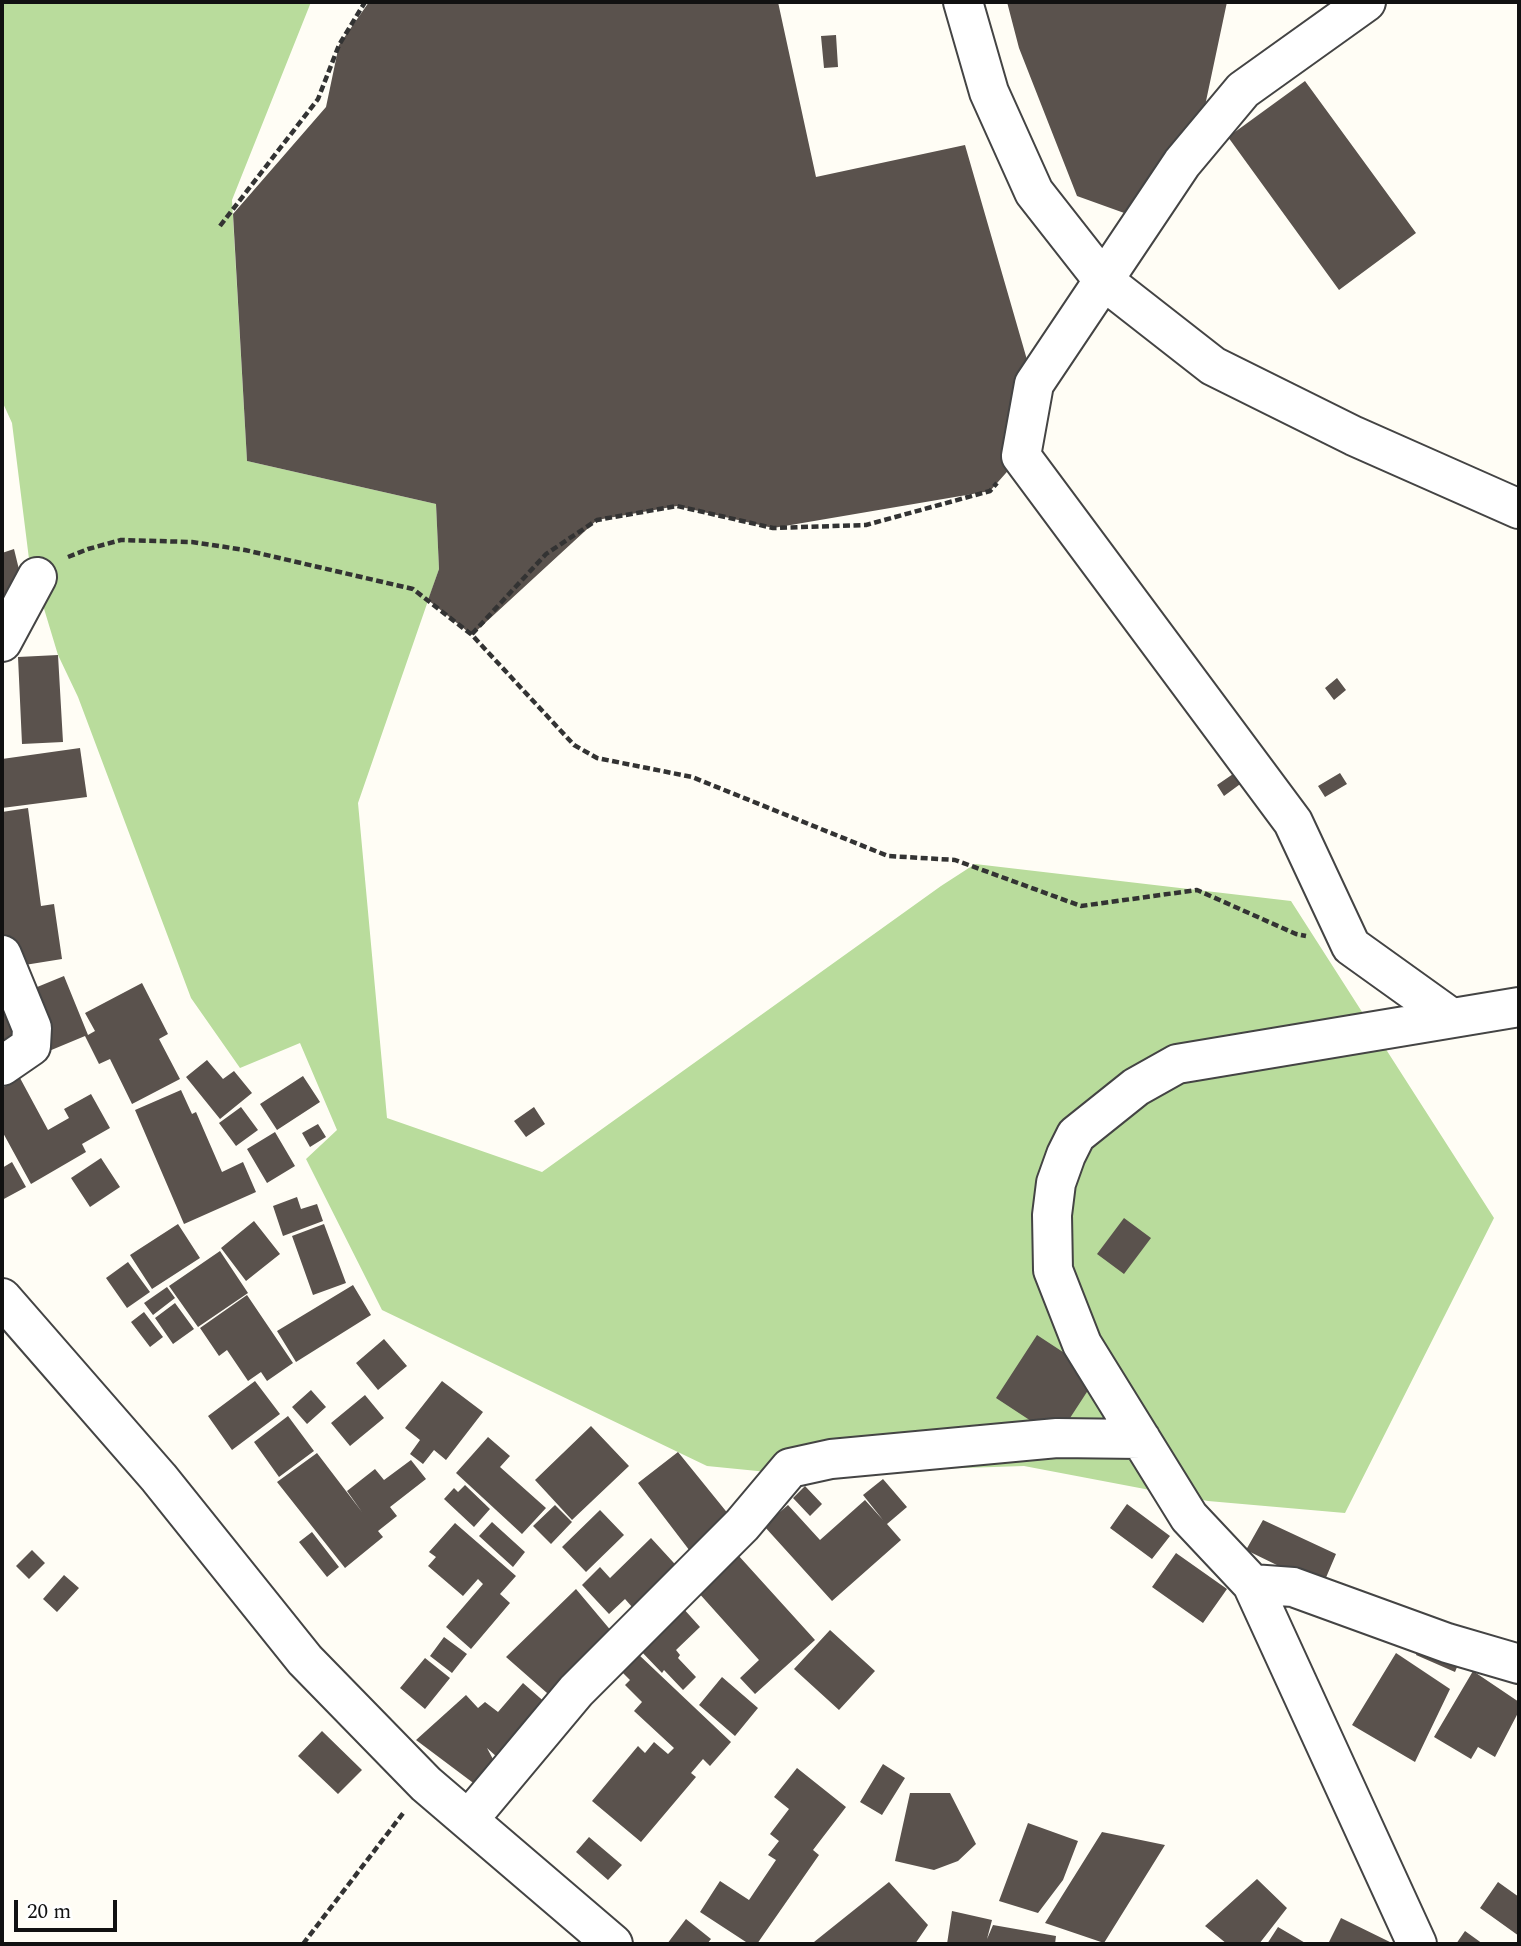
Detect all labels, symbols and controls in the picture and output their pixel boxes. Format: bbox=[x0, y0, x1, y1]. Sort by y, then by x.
scale bar bbox=[18, 1886, 121, 1930]
text: 20 m bbox=[27, 1896, 71, 1928]

